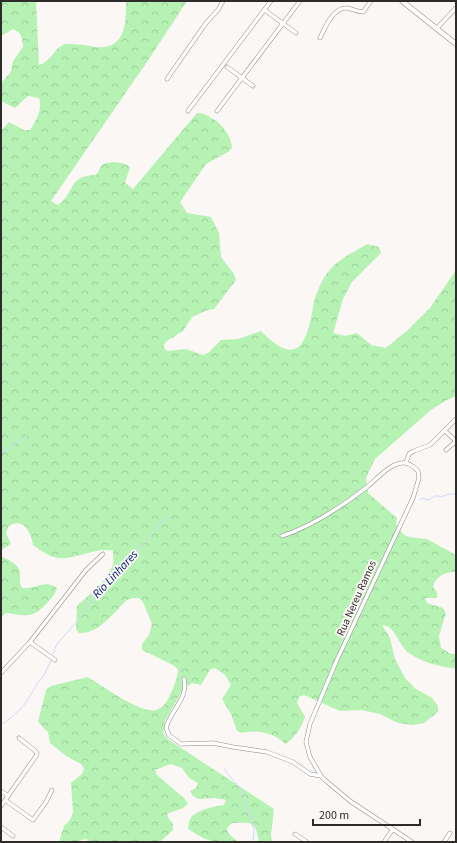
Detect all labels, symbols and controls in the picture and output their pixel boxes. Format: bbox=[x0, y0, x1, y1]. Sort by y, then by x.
water label: Rio Linhares bbox=[89, 546, 142, 602]
street label: Rua Nereu Ramos bbox=[333, 558, 380, 638]
scale bar bbox=[313, 801, 420, 827]
text: 200 m bbox=[319, 807, 349, 824]

